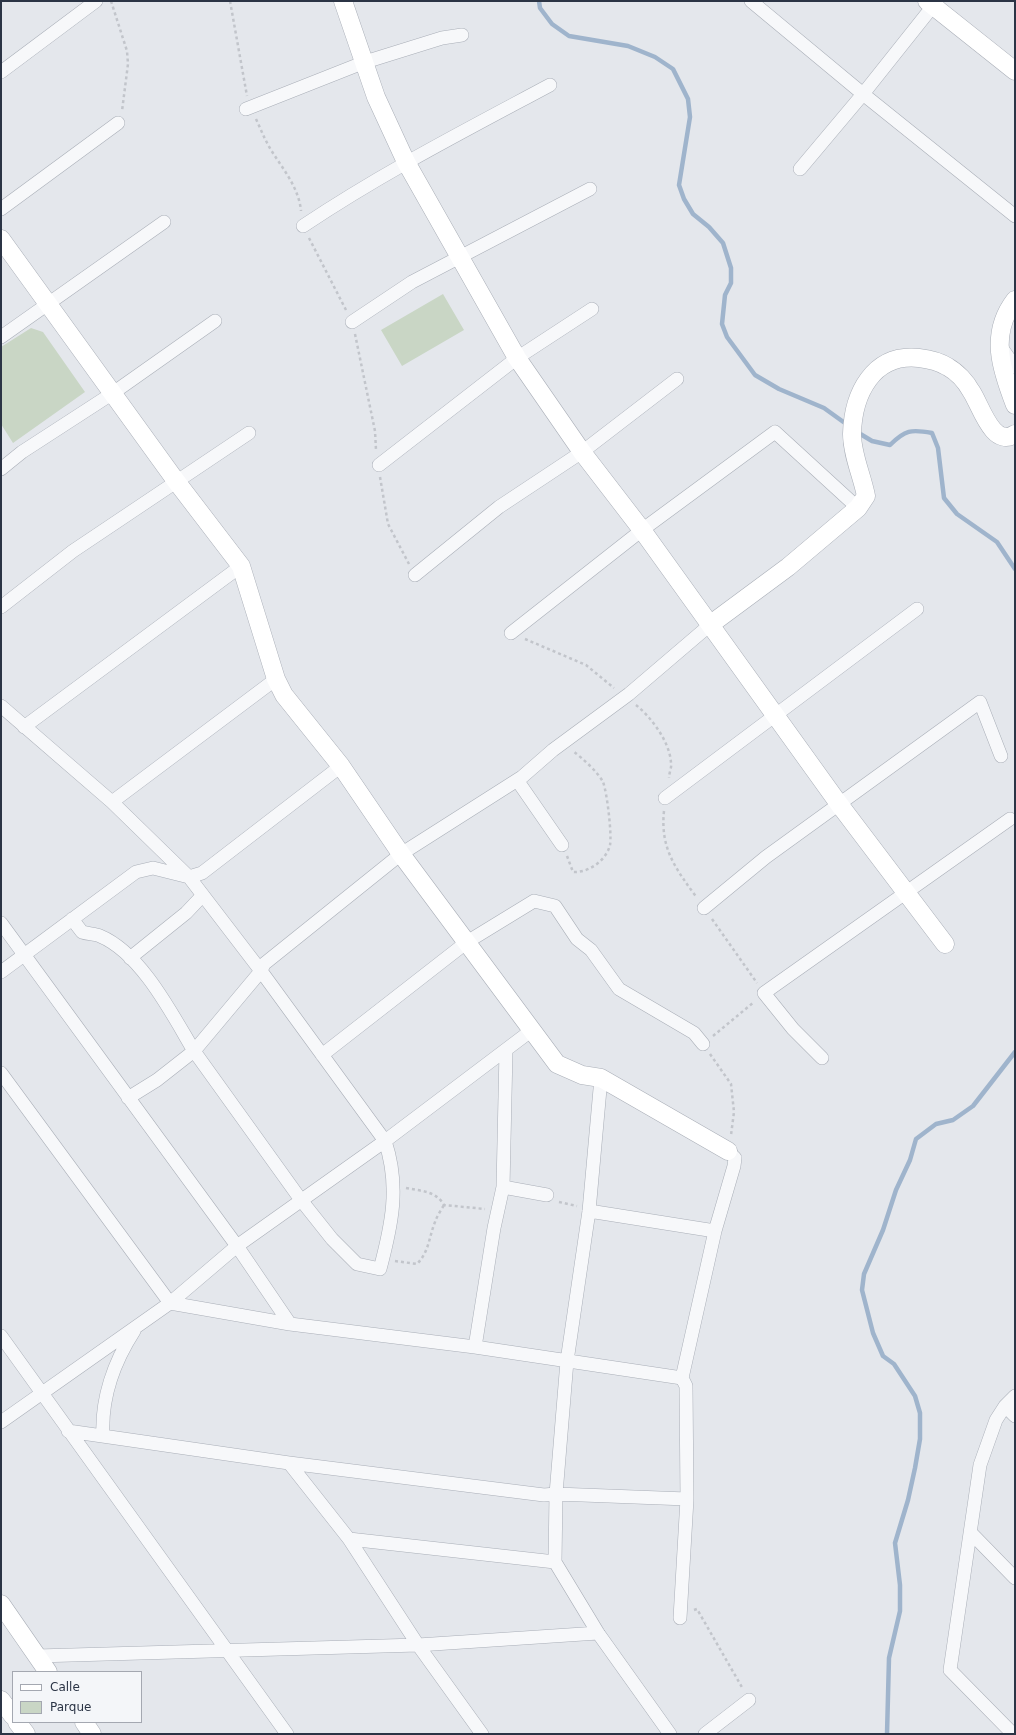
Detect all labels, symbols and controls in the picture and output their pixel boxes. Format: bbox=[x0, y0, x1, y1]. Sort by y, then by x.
legend bbox=[12, 1671, 142, 1723]
text: Calle bbox=[50, 1680, 80, 1694]
text: Parque bbox=[50, 1700, 91, 1714]

